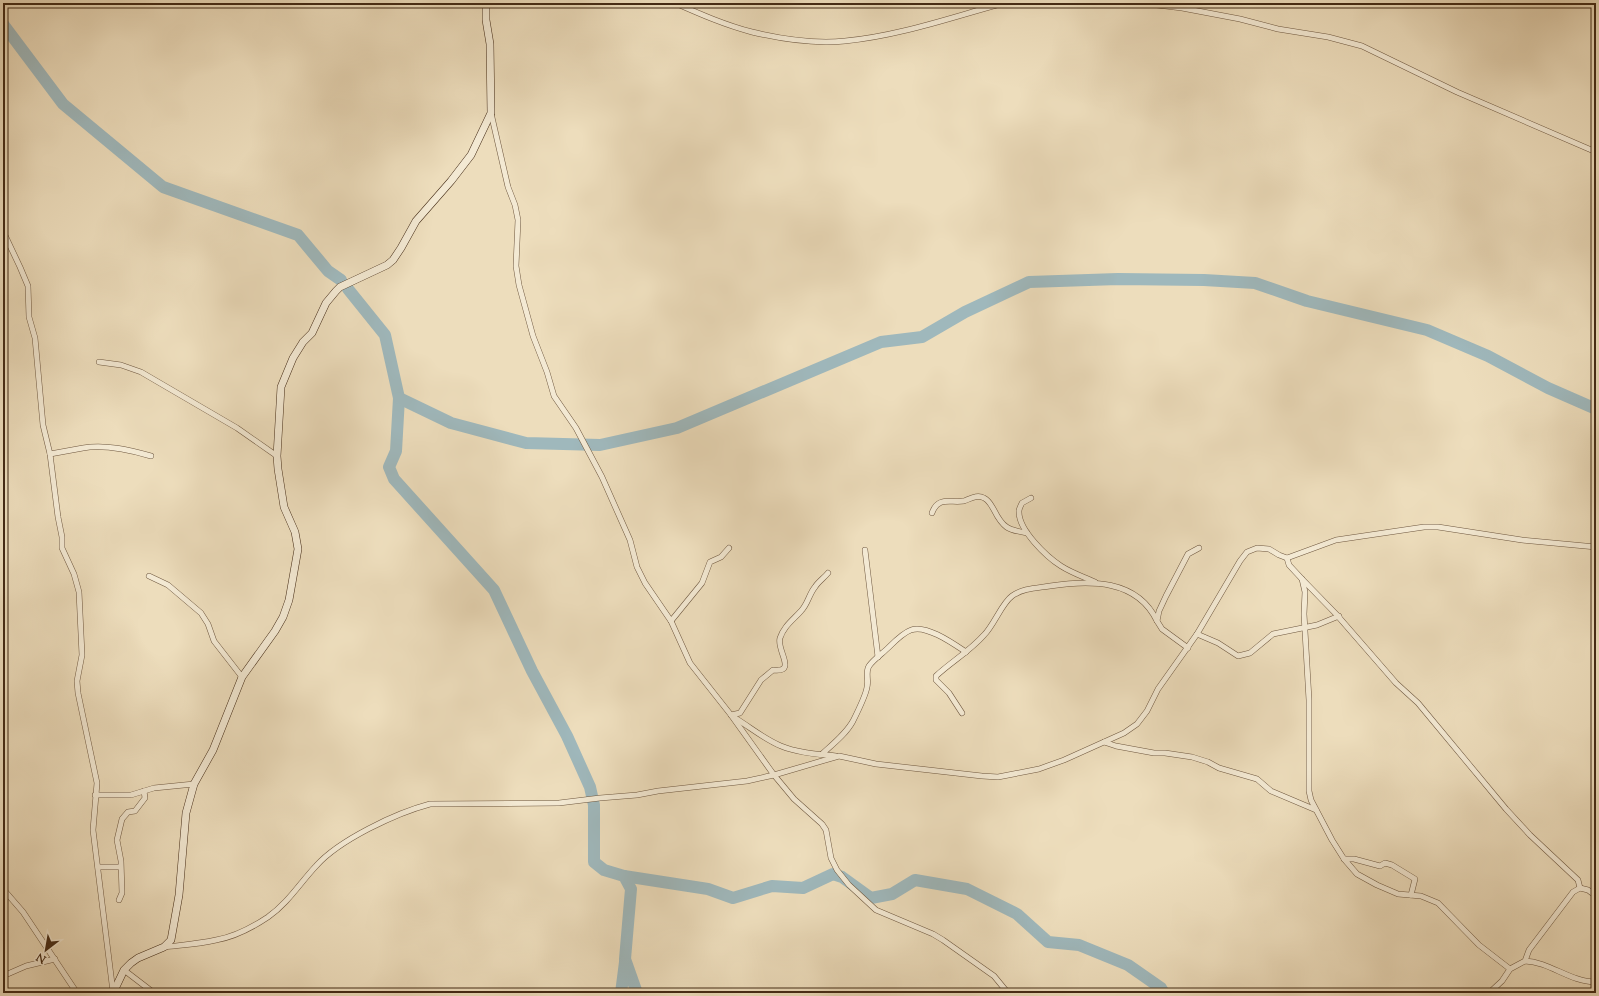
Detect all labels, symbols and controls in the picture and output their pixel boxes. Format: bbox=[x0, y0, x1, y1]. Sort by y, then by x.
north arrow bbox=[26, 930, 66, 970]
text: N bbox=[33, 948, 50, 967]

